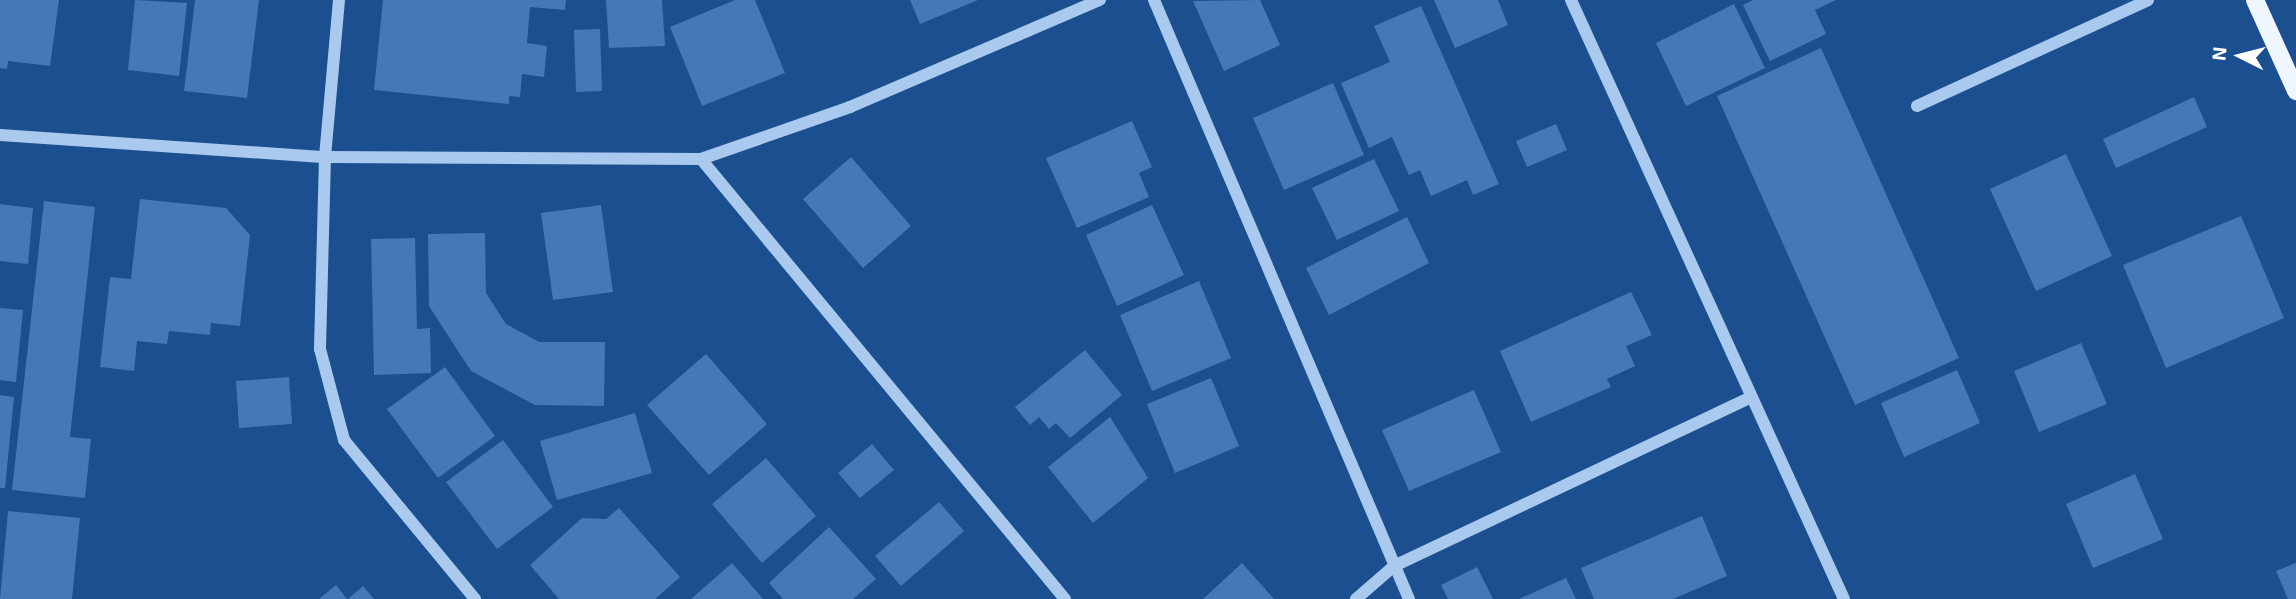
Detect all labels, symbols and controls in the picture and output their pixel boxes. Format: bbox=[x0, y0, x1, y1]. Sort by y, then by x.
north arrow bbox=[2205, 21, 2275, 91]
text: N bbox=[2206, 46, 2231, 62]

